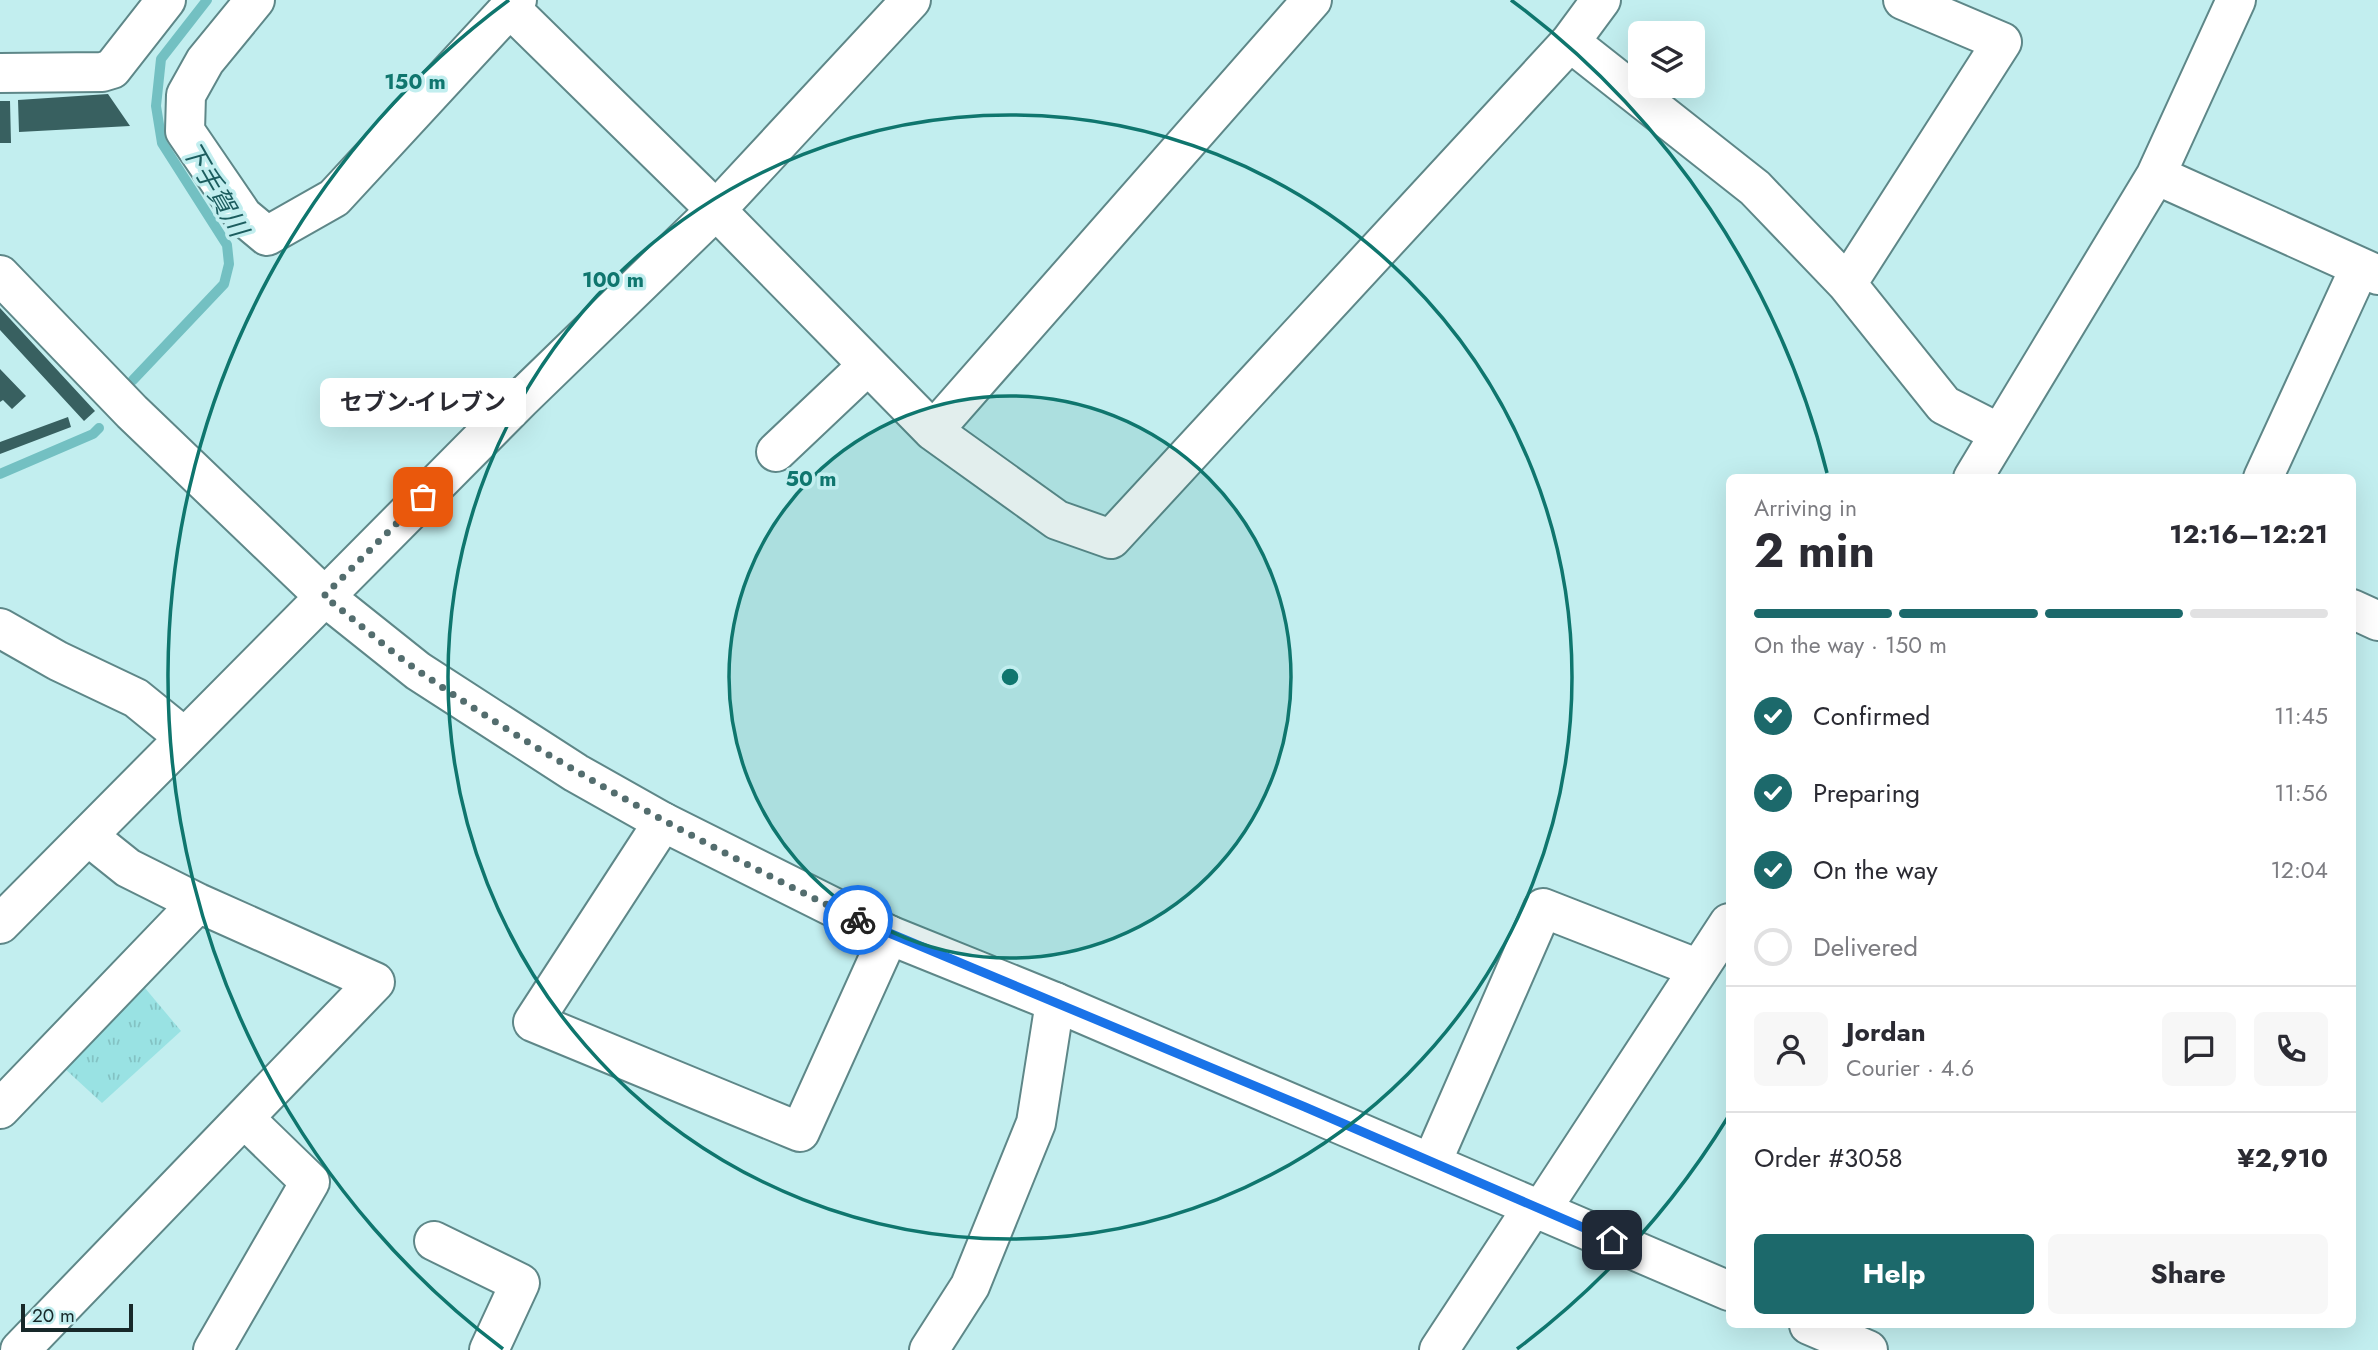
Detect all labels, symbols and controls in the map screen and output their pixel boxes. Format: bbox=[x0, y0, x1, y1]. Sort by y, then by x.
map controls bbox=[1628, 21, 1705, 98]
button: layers bbox=[1628, 21, 1705, 98]
text: 150 m bbox=[384, 67, 446, 97]
water label: 下手賀川 bbox=[173, 134, 259, 246]
text: 100 m bbox=[582, 265, 644, 295]
callout: セブン-イレブン bbox=[320, 378, 526, 427]
text: セブン-イレブン bbox=[340, 385, 506, 419]
text: 50 m bbox=[786, 464, 836, 494]
pin bbox=[393, 467, 453, 527]
icon: bag bbox=[404, 478, 442, 516]
text: Arriving in bbox=[1754, 491, 1857, 525]
text: 12:16–12:21 bbox=[2169, 515, 2328, 553]
text: 2 min bbox=[1754, 518, 1875, 584]
text: On the way · 150 m bbox=[1754, 628, 1947, 662]
centre of rings bbox=[998, 665, 1022, 689]
icon: check bbox=[1754, 697, 1792, 735]
text: Confirmed bbox=[1813, 697, 1930, 735]
text: 11:45 bbox=[2274, 699, 2328, 733]
icon: check bbox=[1754, 774, 1792, 812]
text: Preparing bbox=[1813, 774, 1920, 812]
text: 11:56 bbox=[2274, 776, 2328, 810]
icon: check bbox=[1754, 851, 1792, 889]
text: On the way bbox=[1813, 851, 1938, 889]
text: 12:04 bbox=[2270, 853, 2328, 887]
courier bbox=[823, 885, 893, 955]
icon: bike bbox=[839, 901, 877, 939]
text: Delivered bbox=[1813, 928, 1918, 966]
button: person bbox=[1754, 1012, 1828, 1086]
button: chat bbox=[2162, 1012, 2236, 1086]
button: phone bbox=[2254, 1012, 2328, 1086]
text: Jordan bbox=[1846, 1013, 1926, 1051]
text: Courier · 4.6 bbox=[1846, 1051, 1974, 1085]
text: Order #3058 bbox=[1754, 1139, 1903, 1177]
text: ¥2,910 bbox=[2237, 1139, 2328, 1177]
pin bbox=[1582, 1210, 1642, 1270]
icon: home bbox=[1593, 1221, 1631, 1259]
button: Help bbox=[1754, 1234, 2034, 1314]
button: Share bbox=[2048, 1234, 2328, 1314]
scale bar bbox=[21, 1301, 133, 1333]
text: 20 m bbox=[32, 1302, 75, 1329]

